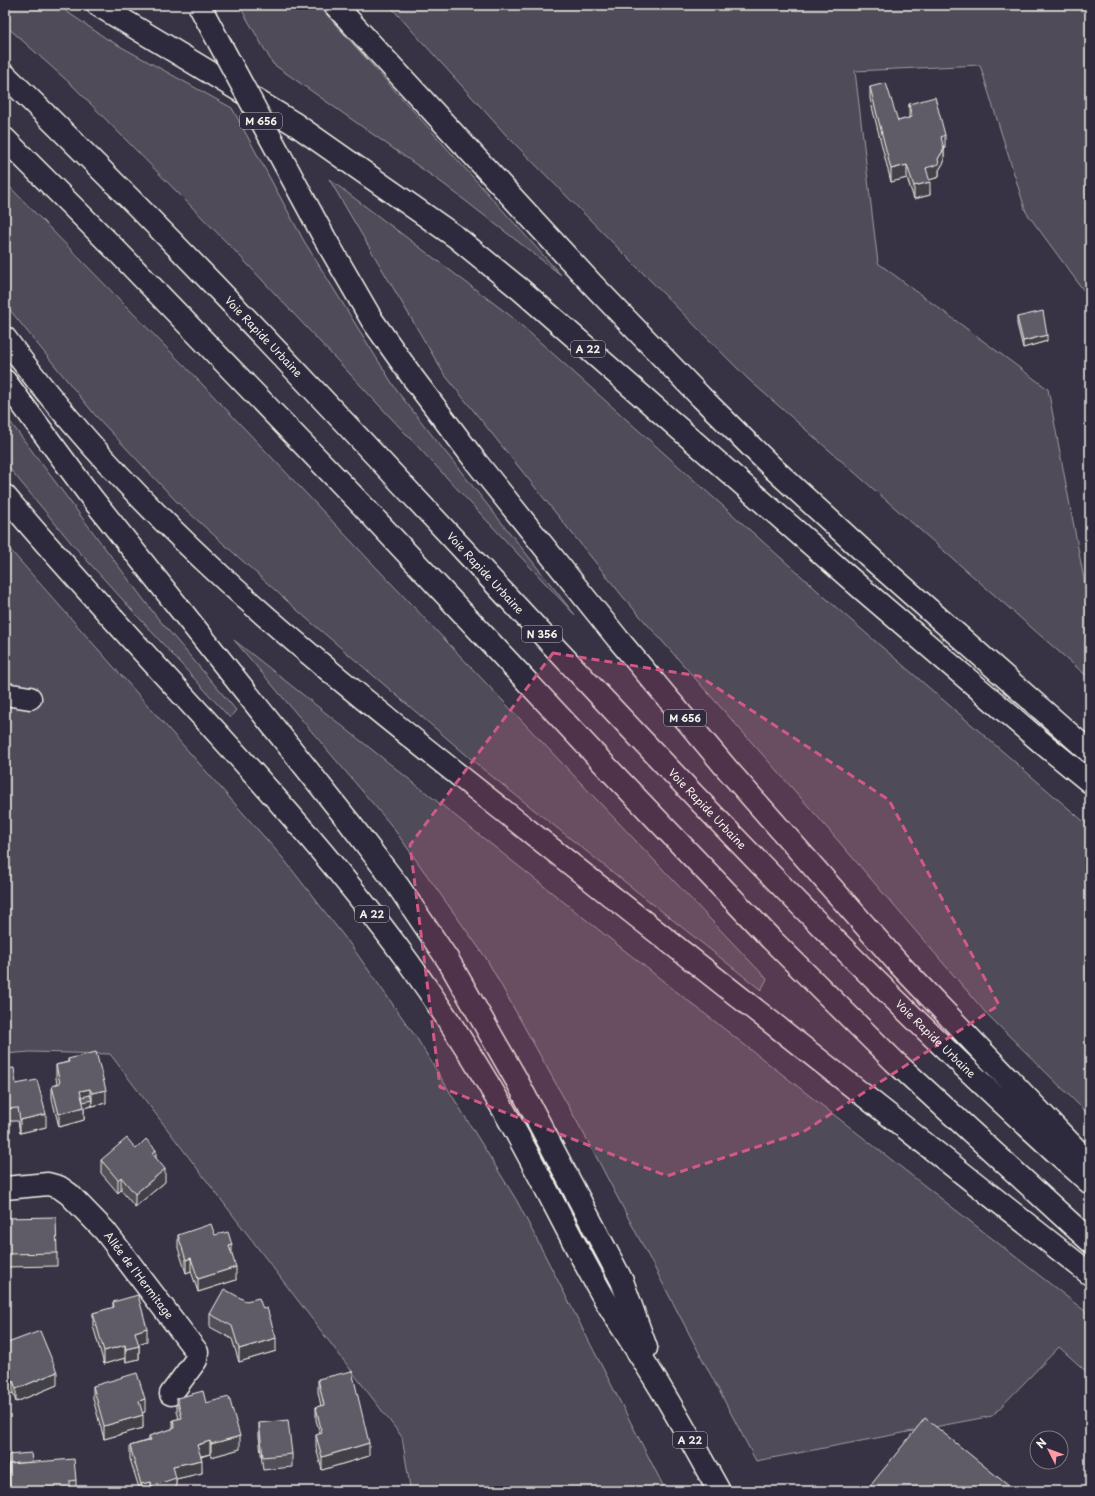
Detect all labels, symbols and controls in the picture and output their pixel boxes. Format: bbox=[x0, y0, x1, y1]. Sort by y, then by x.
road number: M 656 bbox=[240, 113, 282, 129]
street label: Voie Rapide Urbaine bbox=[221, 292, 307, 381]
road number: A 22 bbox=[571, 341, 605, 357]
street label: Voie Rapide Urbaine bbox=[443, 528, 528, 618]
road number: N 356 bbox=[522, 626, 562, 642]
road number: M 656 bbox=[664, 710, 706, 726]
street label: Voie Rapide Urbaine bbox=[665, 764, 751, 853]
road number: A 22 bbox=[355, 906, 389, 922]
street label: Voie Rapide Urbaine bbox=[892, 996, 980, 1082]
street label: Allée de l'Hermitage bbox=[100, 1228, 178, 1322]
north arrow bbox=[1029, 1430, 1069, 1470]
road number: A 22 bbox=[673, 1432, 707, 1448]
text: N bbox=[1032, 1434, 1051, 1452]

